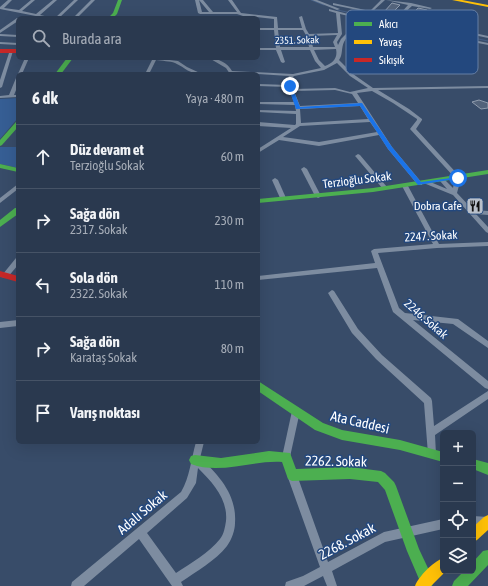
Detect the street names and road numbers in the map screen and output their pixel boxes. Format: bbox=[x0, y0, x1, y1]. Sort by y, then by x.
street label: 2351. Sokak bbox=[275, 34, 320, 46]
street label: Terzioğlu Sokak bbox=[322, 169, 393, 191]
street label: 2247. Sokak bbox=[404, 228, 459, 244]
street label: 2246. Sokak bbox=[401, 296, 451, 342]
street label: Ata Caddesi bbox=[329, 407, 391, 437]
street label: 2262. Sokak bbox=[305, 452, 367, 470]
street label: Adalı Sokak bbox=[114, 487, 170, 537]
street label: 2268. Sokak bbox=[316, 519, 378, 563]

